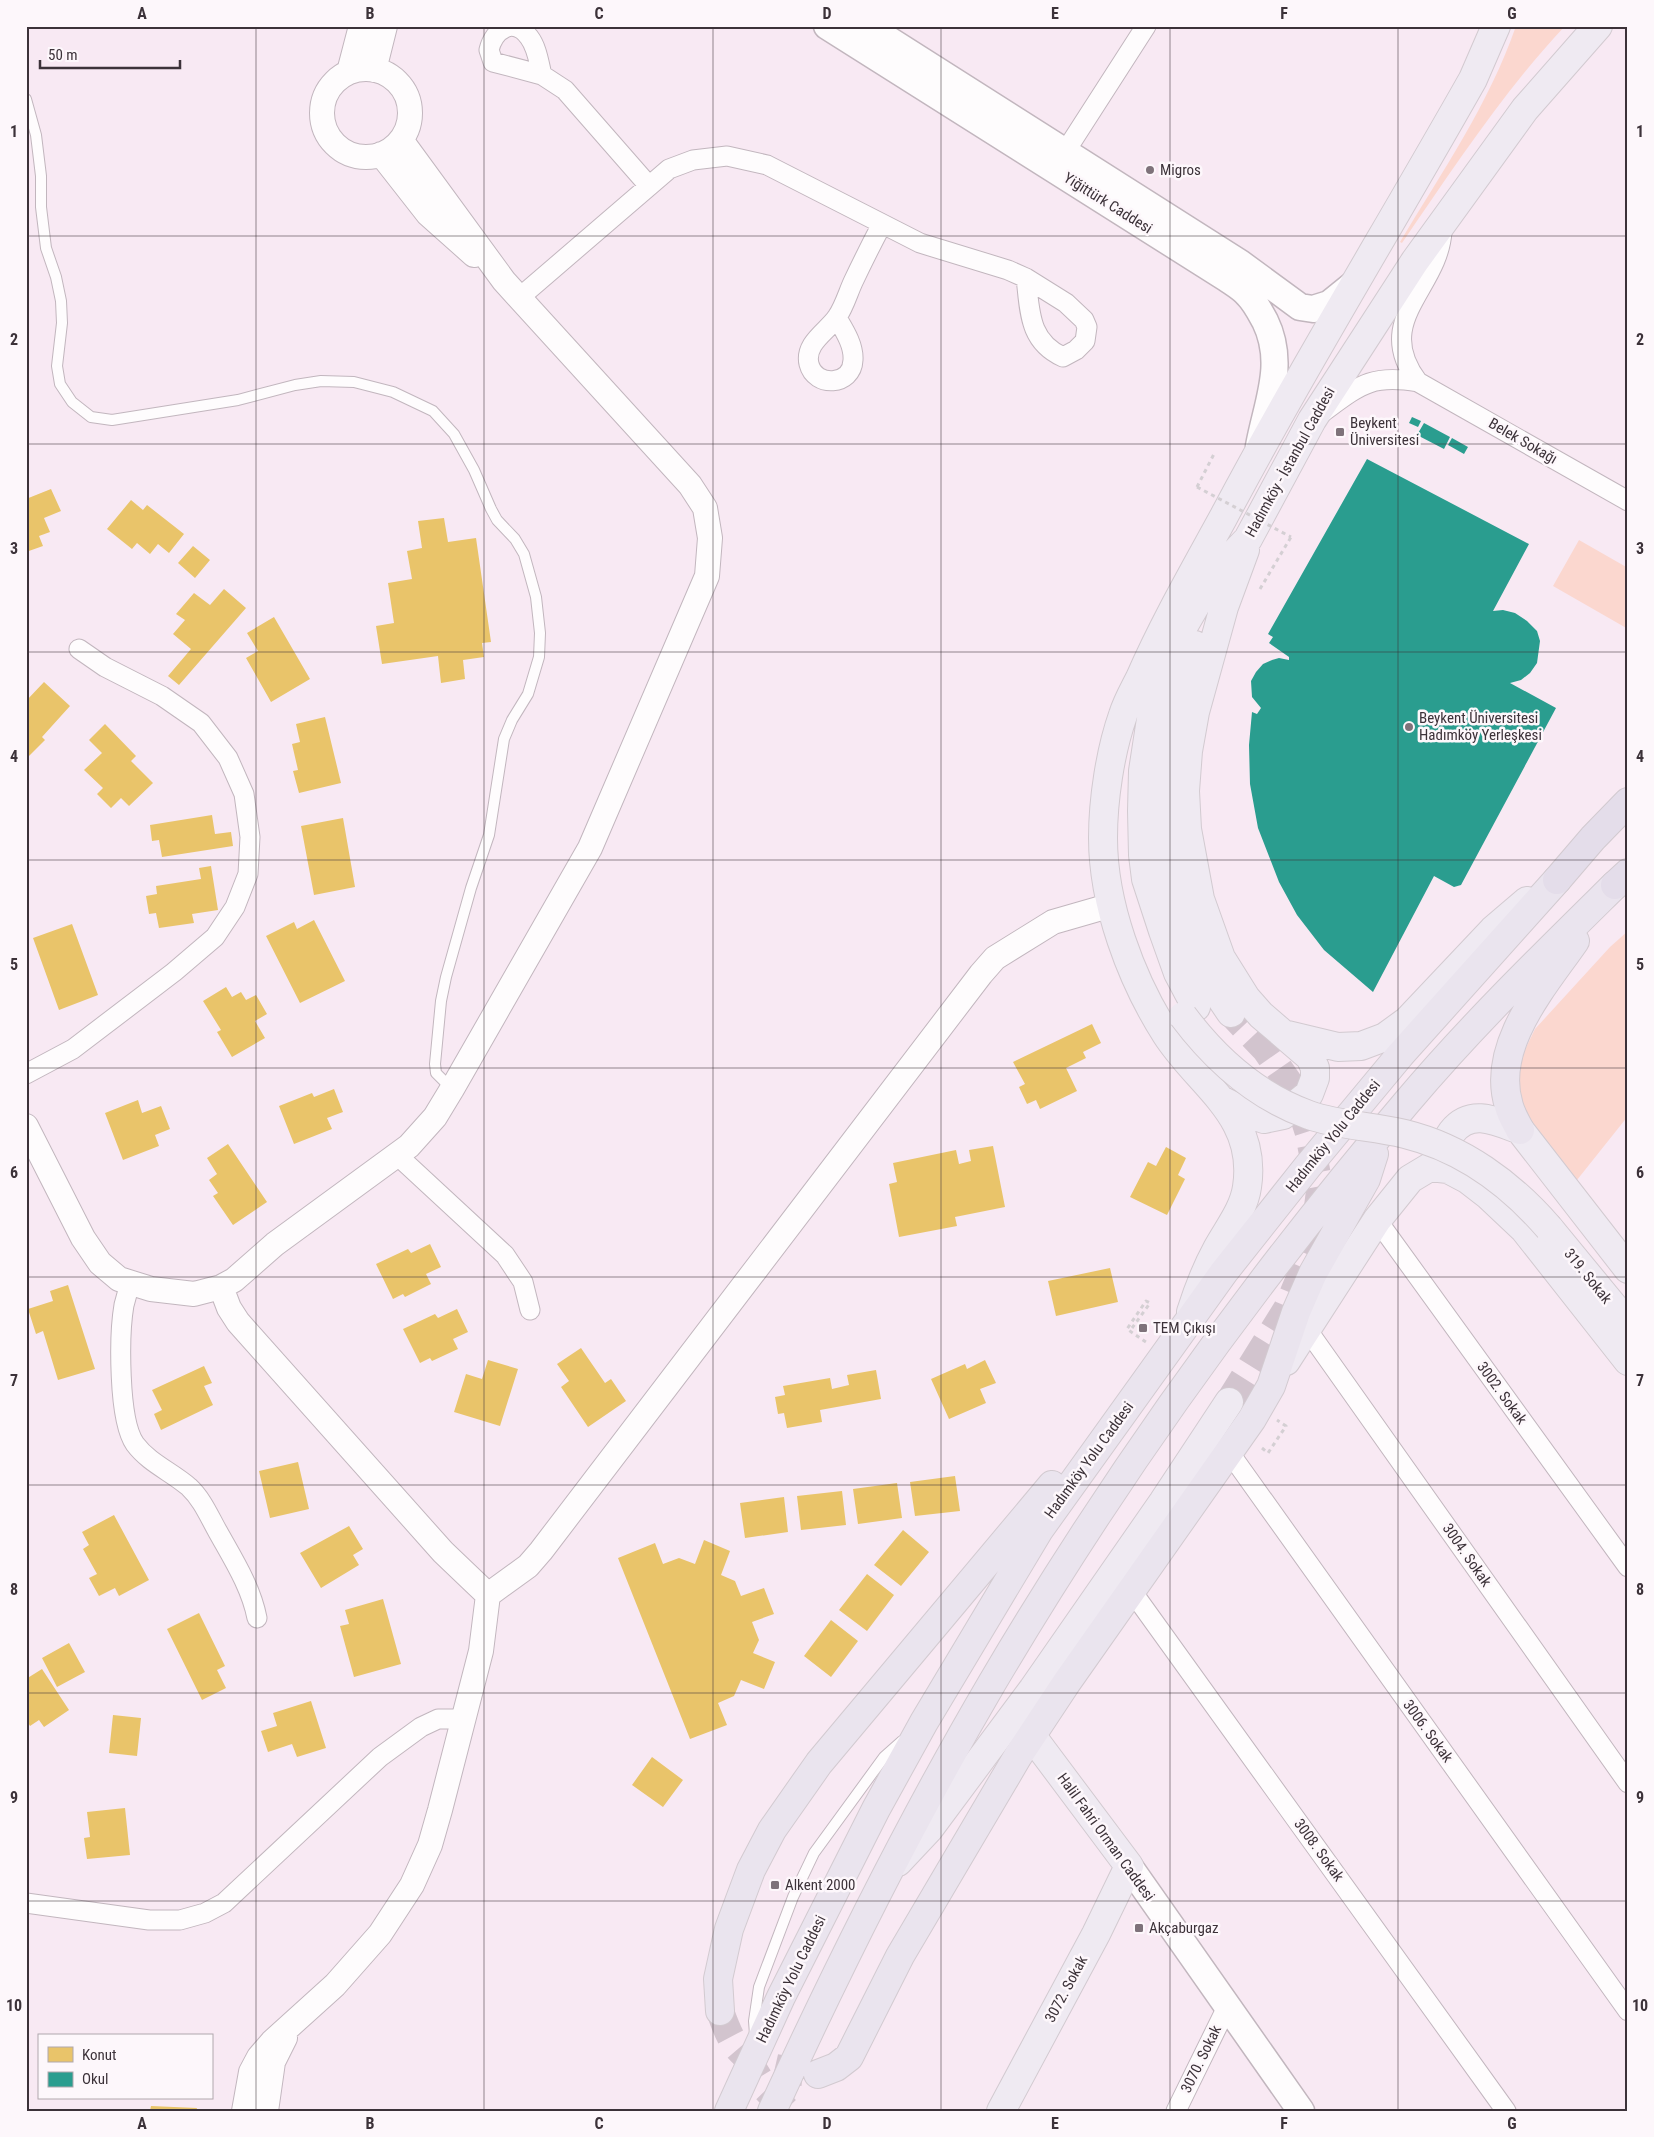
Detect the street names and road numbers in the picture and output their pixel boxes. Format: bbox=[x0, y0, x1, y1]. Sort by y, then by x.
street label: Yiğittürk Caddesi bbox=[1060, 169, 1156, 237]
street label: Hadımköy - İstanbul Caddesi bbox=[1241, 384, 1339, 540]
street label: Belek Sokağı bbox=[1486, 414, 1560, 468]
street label: Hadımköy Yolu Caddesi bbox=[1282, 1076, 1384, 1196]
street label: 319. Sokak bbox=[1560, 1245, 1616, 1307]
street label: 3002. Sokak bbox=[1473, 1358, 1531, 1428]
street label: Hadımköy Yolu Caddesi bbox=[1041, 1398, 1137, 1522]
street label: 3004. Sokak bbox=[1439, 1520, 1495, 1590]
street label: 3006. Sokak bbox=[1399, 1696, 1457, 1766]
street label: Halil Fahri Orman Caddesi bbox=[1054, 1770, 1158, 1904]
street label: 3008. Sokak bbox=[1290, 1815, 1348, 1885]
street label: Hadımköy Yolu Caddesi bbox=[752, 1912, 830, 2046]
street label: 3072. Sokak bbox=[1041, 1952, 1091, 2025]
street label: 3070. Sokak bbox=[1177, 2022, 1225, 2096]

